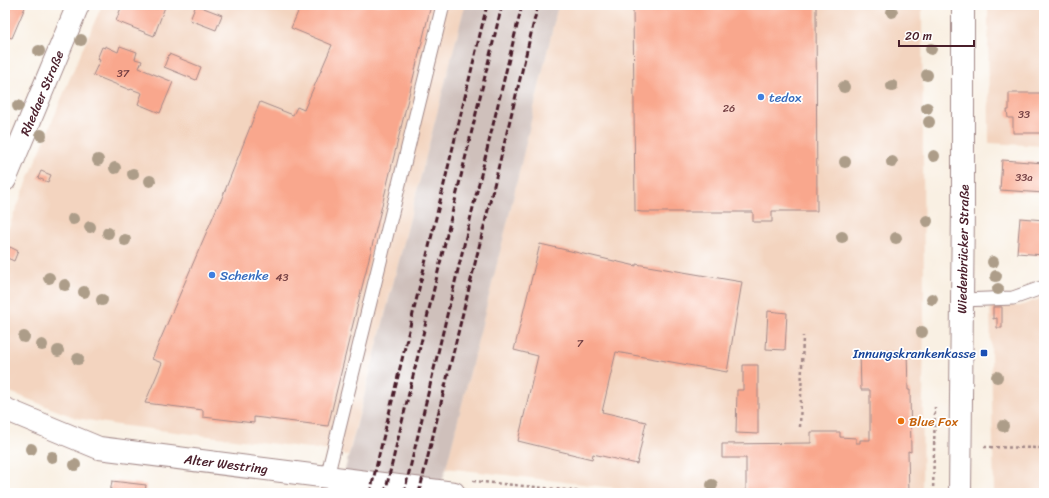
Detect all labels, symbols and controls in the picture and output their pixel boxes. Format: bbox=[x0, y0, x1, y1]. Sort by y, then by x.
scale bar bbox=[899, 22, 974, 48]
text: 20 m bbox=[905, 25, 932, 47]
street label: Rhedaer Straße bbox=[14, 46, 71, 139]
house number: 37 bbox=[117, 64, 130, 83]
place label: tedox bbox=[769, 86, 802, 109]
marker: tedox bbox=[756, 92, 766, 102]
house number: 26 bbox=[723, 99, 735, 118]
house number: 33 bbox=[1018, 105, 1030, 124]
house number: 33a bbox=[1015, 168, 1033, 187]
street label: Wiedenbrücker Straße bbox=[950, 184, 976, 314]
place label: Schenke bbox=[220, 264, 269, 287]
house number: 43 bbox=[276, 268, 288, 287]
marker: Schenke bbox=[207, 270, 217, 280]
house number: 7 bbox=[577, 334, 584, 353]
place label: Innungskrankenkasse bbox=[852, 342, 976, 365]
marker: Innungskrankenkasse bbox=[979, 348, 989, 358]
place label: Blue Fox bbox=[909, 410, 958, 433]
marker: Blue Fox bbox=[896, 416, 906, 426]
street label: Alter Westring bbox=[182, 447, 270, 481]

